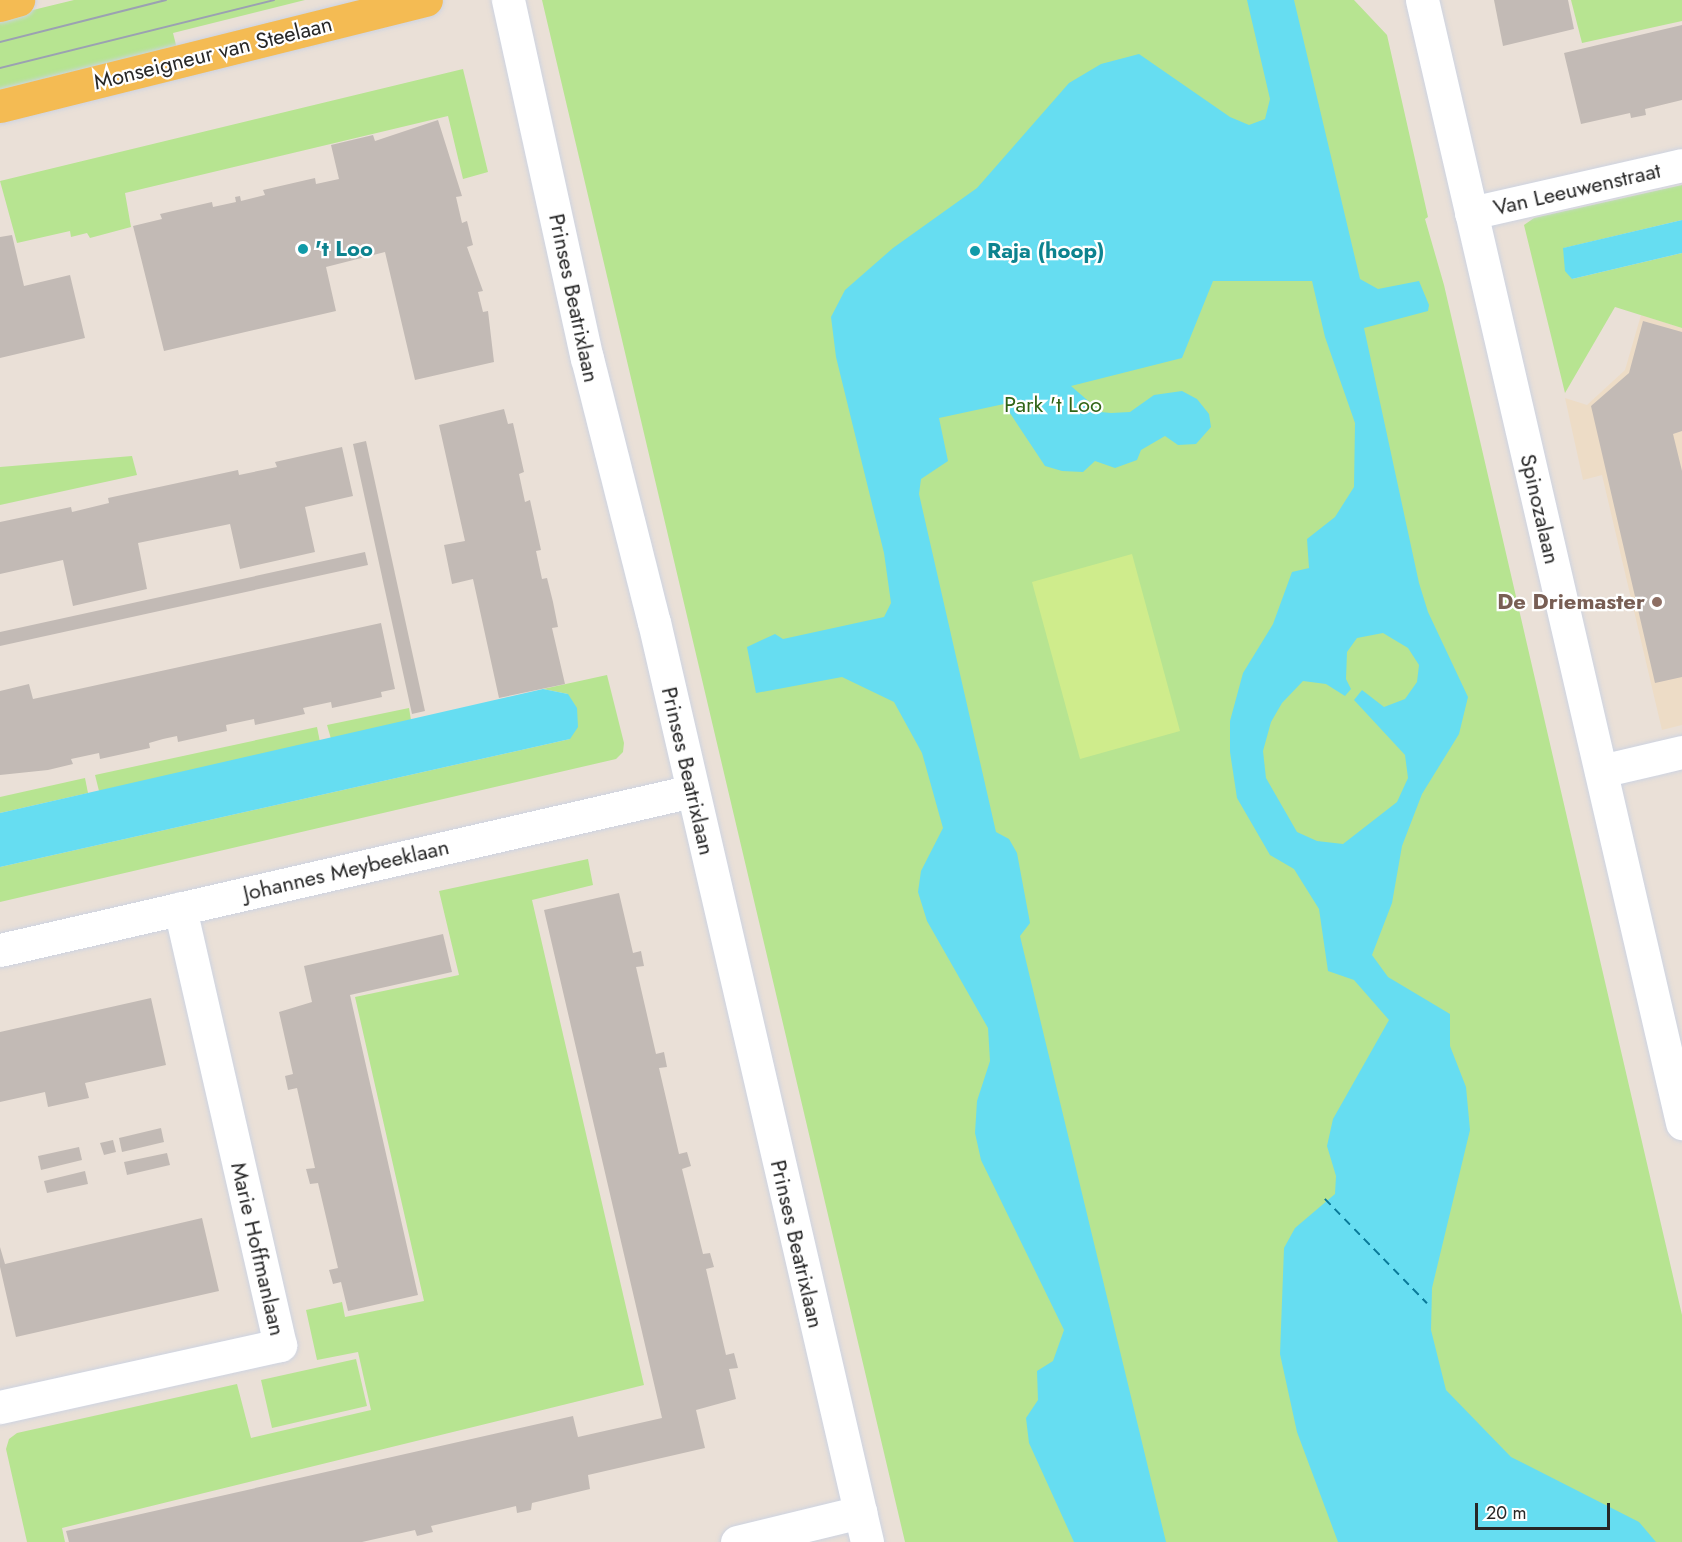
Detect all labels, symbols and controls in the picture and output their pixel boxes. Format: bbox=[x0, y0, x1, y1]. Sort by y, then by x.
street label: Monseigneur van Steelaan bbox=[91, 11, 335, 95]
street label: Van Leeuwenstraat bbox=[1491, 157, 1663, 221]
street label: Prinses Beatrixlaan bbox=[543, 211, 605, 385]
place label: 't Loo bbox=[315, 236, 373, 262]
place label: Raja (hoop) bbox=[987, 238, 1105, 264]
marker: 't Loo bbox=[296, 242, 310, 256]
marker: Raja (hoop) bbox=[968, 244, 982, 258]
park label: Park 't Loo bbox=[1004, 392, 1102, 418]
street label: Spinozalaan bbox=[1515, 451, 1565, 567]
place label: De Driemaster bbox=[1497, 589, 1645, 615]
marker: De Driemaster bbox=[1650, 595, 1664, 609]
street label: Prinses Beatrixlaan bbox=[656, 684, 720, 858]
street label: Johannes Meybeeklaan bbox=[240, 833, 452, 907]
street label: Prinses Beatrixlaan bbox=[765, 1157, 829, 1331]
street label: Marie Hoffmanlaan bbox=[225, 1160, 291, 1338]
scale bar bbox=[1478, 1491, 1613, 1529]
text: 20 m bbox=[1486, 1500, 1526, 1526]

